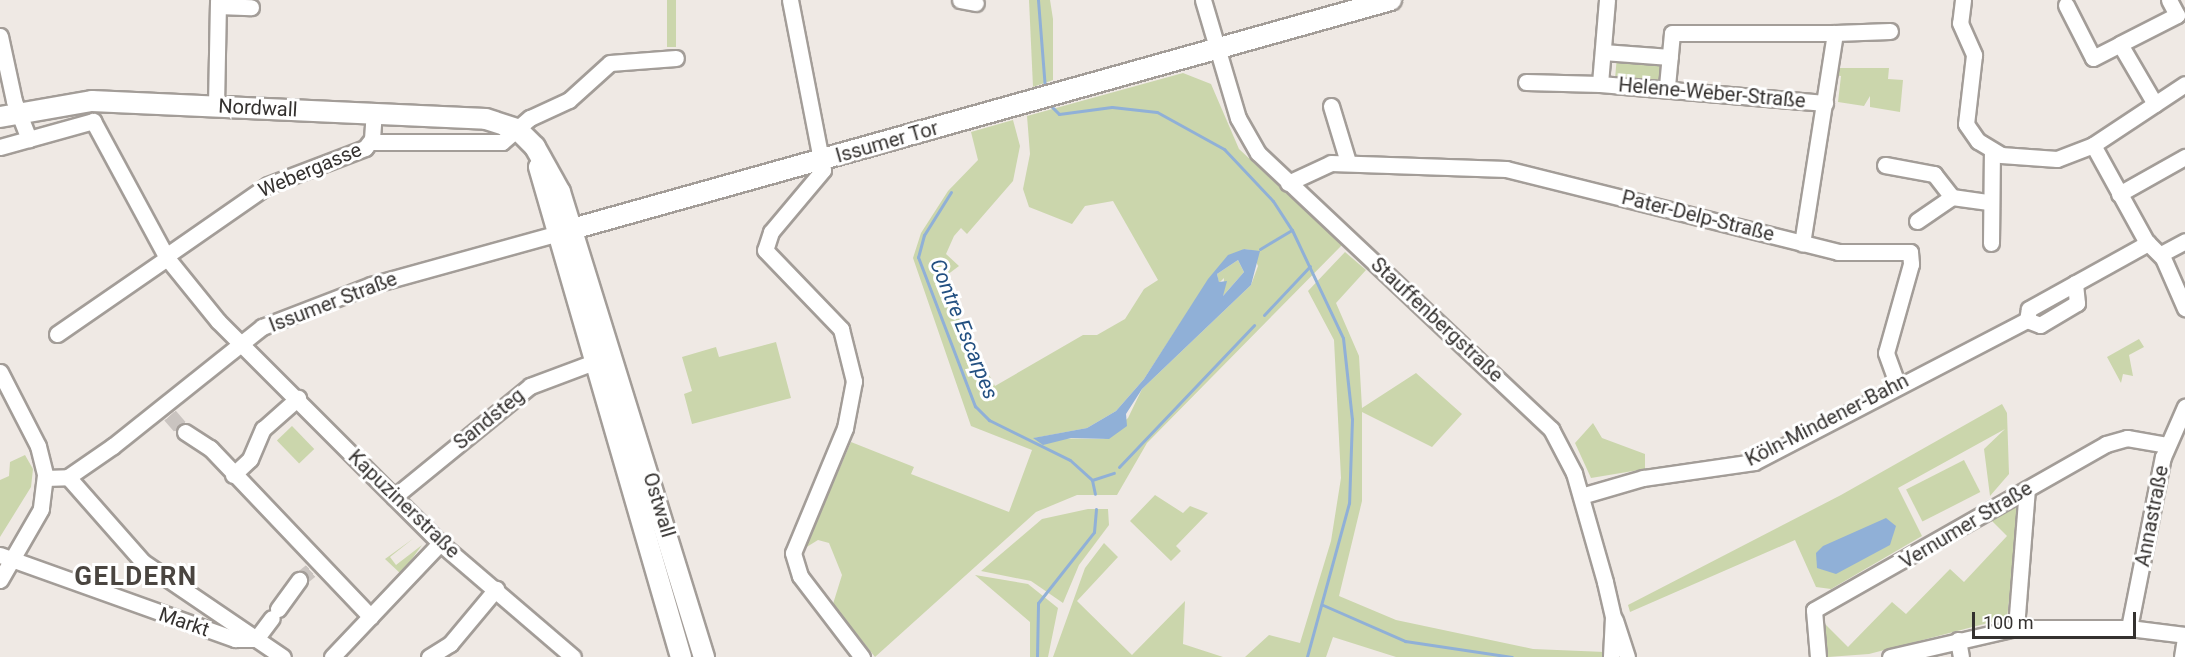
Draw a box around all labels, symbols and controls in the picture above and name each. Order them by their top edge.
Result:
street label: Helene-Weber-Straße [1617,73,1807,113]
street label: Nordwall [218,94,298,122]
street label: Issumer Tor [833,116,941,168]
street label: Webergasse [255,137,365,203]
street label: Pater-Delp-Straße [1619,185,1777,247]
street label: Stauffenbergstraße [1366,253,1508,387]
water label: Contre Escarpes [924,255,1004,403]
street label: Issumer Straße [266,267,400,337]
street label: Köln-Mindener-Bahn [1741,369,1913,471]
street label: Sandsteg [449,383,529,455]
street label: Kapuzinerstraße [343,445,465,563]
street label: Annastraße [2130,463,2174,569]
street label: Ostwall [638,470,680,540]
street label: Vernumer Straße [1896,476,2036,574]
district label: GELDERN [74,561,198,593]
scale bar [1975,600,2138,638]
street label: Markt [156,602,212,642]
text: 100 m [1983,612,2034,633]

